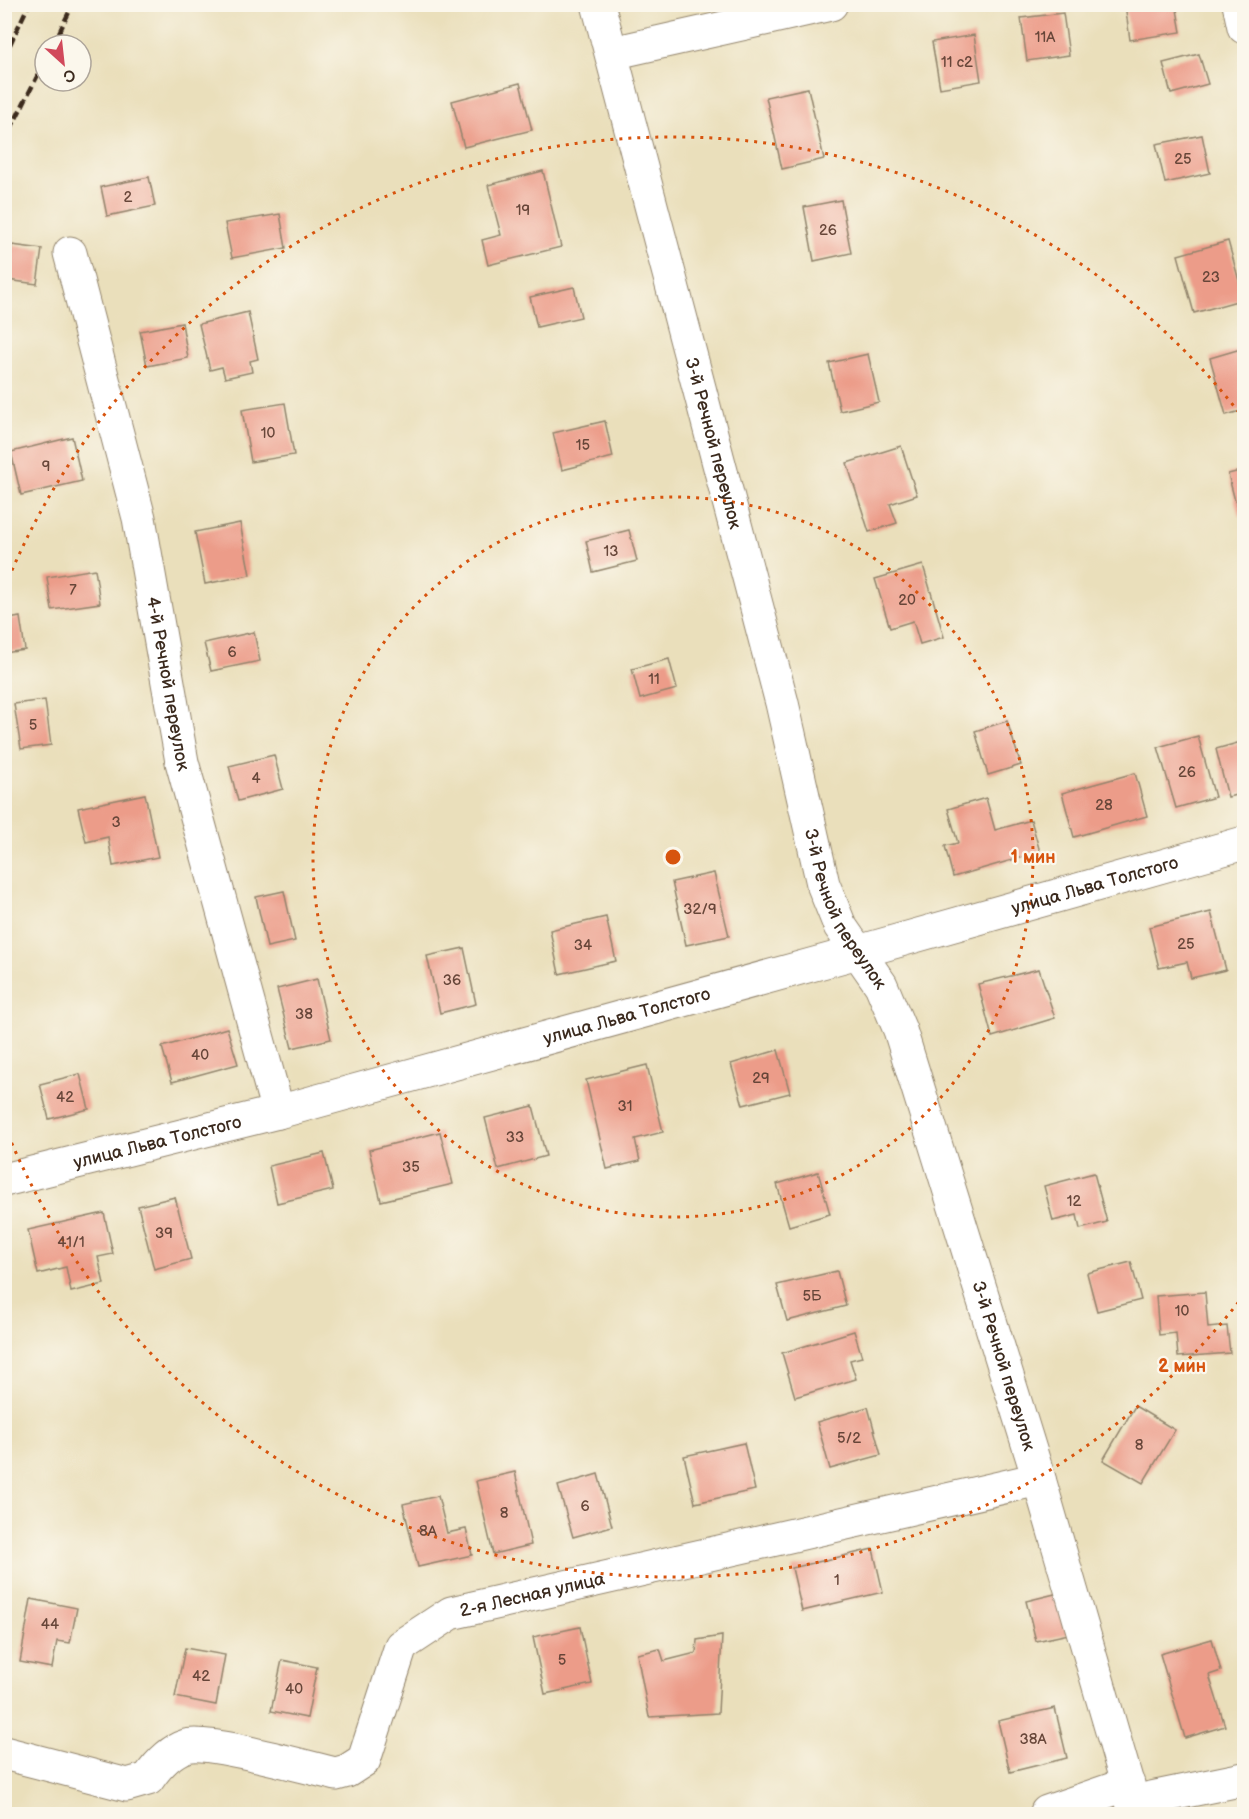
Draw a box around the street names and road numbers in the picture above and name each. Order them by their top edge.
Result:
street label: 3-й Речной переулок [680,355,746,532]
street label: 4-й Речной переулок [142,595,194,774]
street label: 3-й Речной переулок [800,827,891,994]
street label: улица Льва Толстого [1009,852,1181,919]
street label: улица Льва Толстого [541,983,713,1049]
street label: улица Льва Толстого [71,1111,244,1173]
street label: 3-й Речной переулок [967,1279,1040,1454]
street label: 2-я Лесная улица [458,1568,607,1622]

